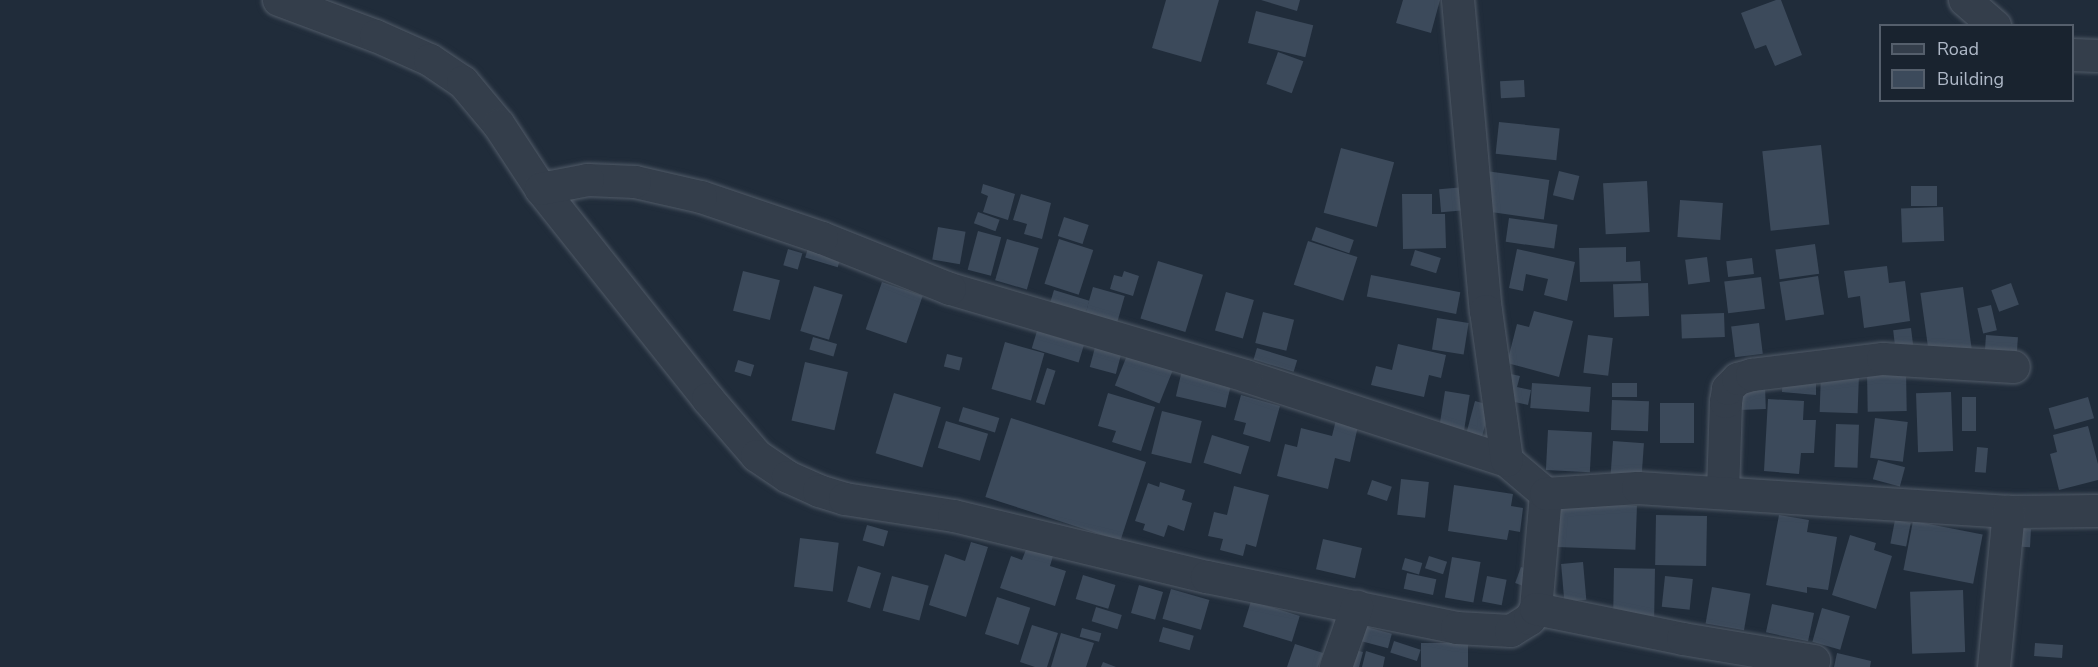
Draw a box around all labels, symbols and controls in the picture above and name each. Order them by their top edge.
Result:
legend [1879,24,2074,102]
text: Road [1937,37,1979,61]
text: Building [1937,67,2004,91]

